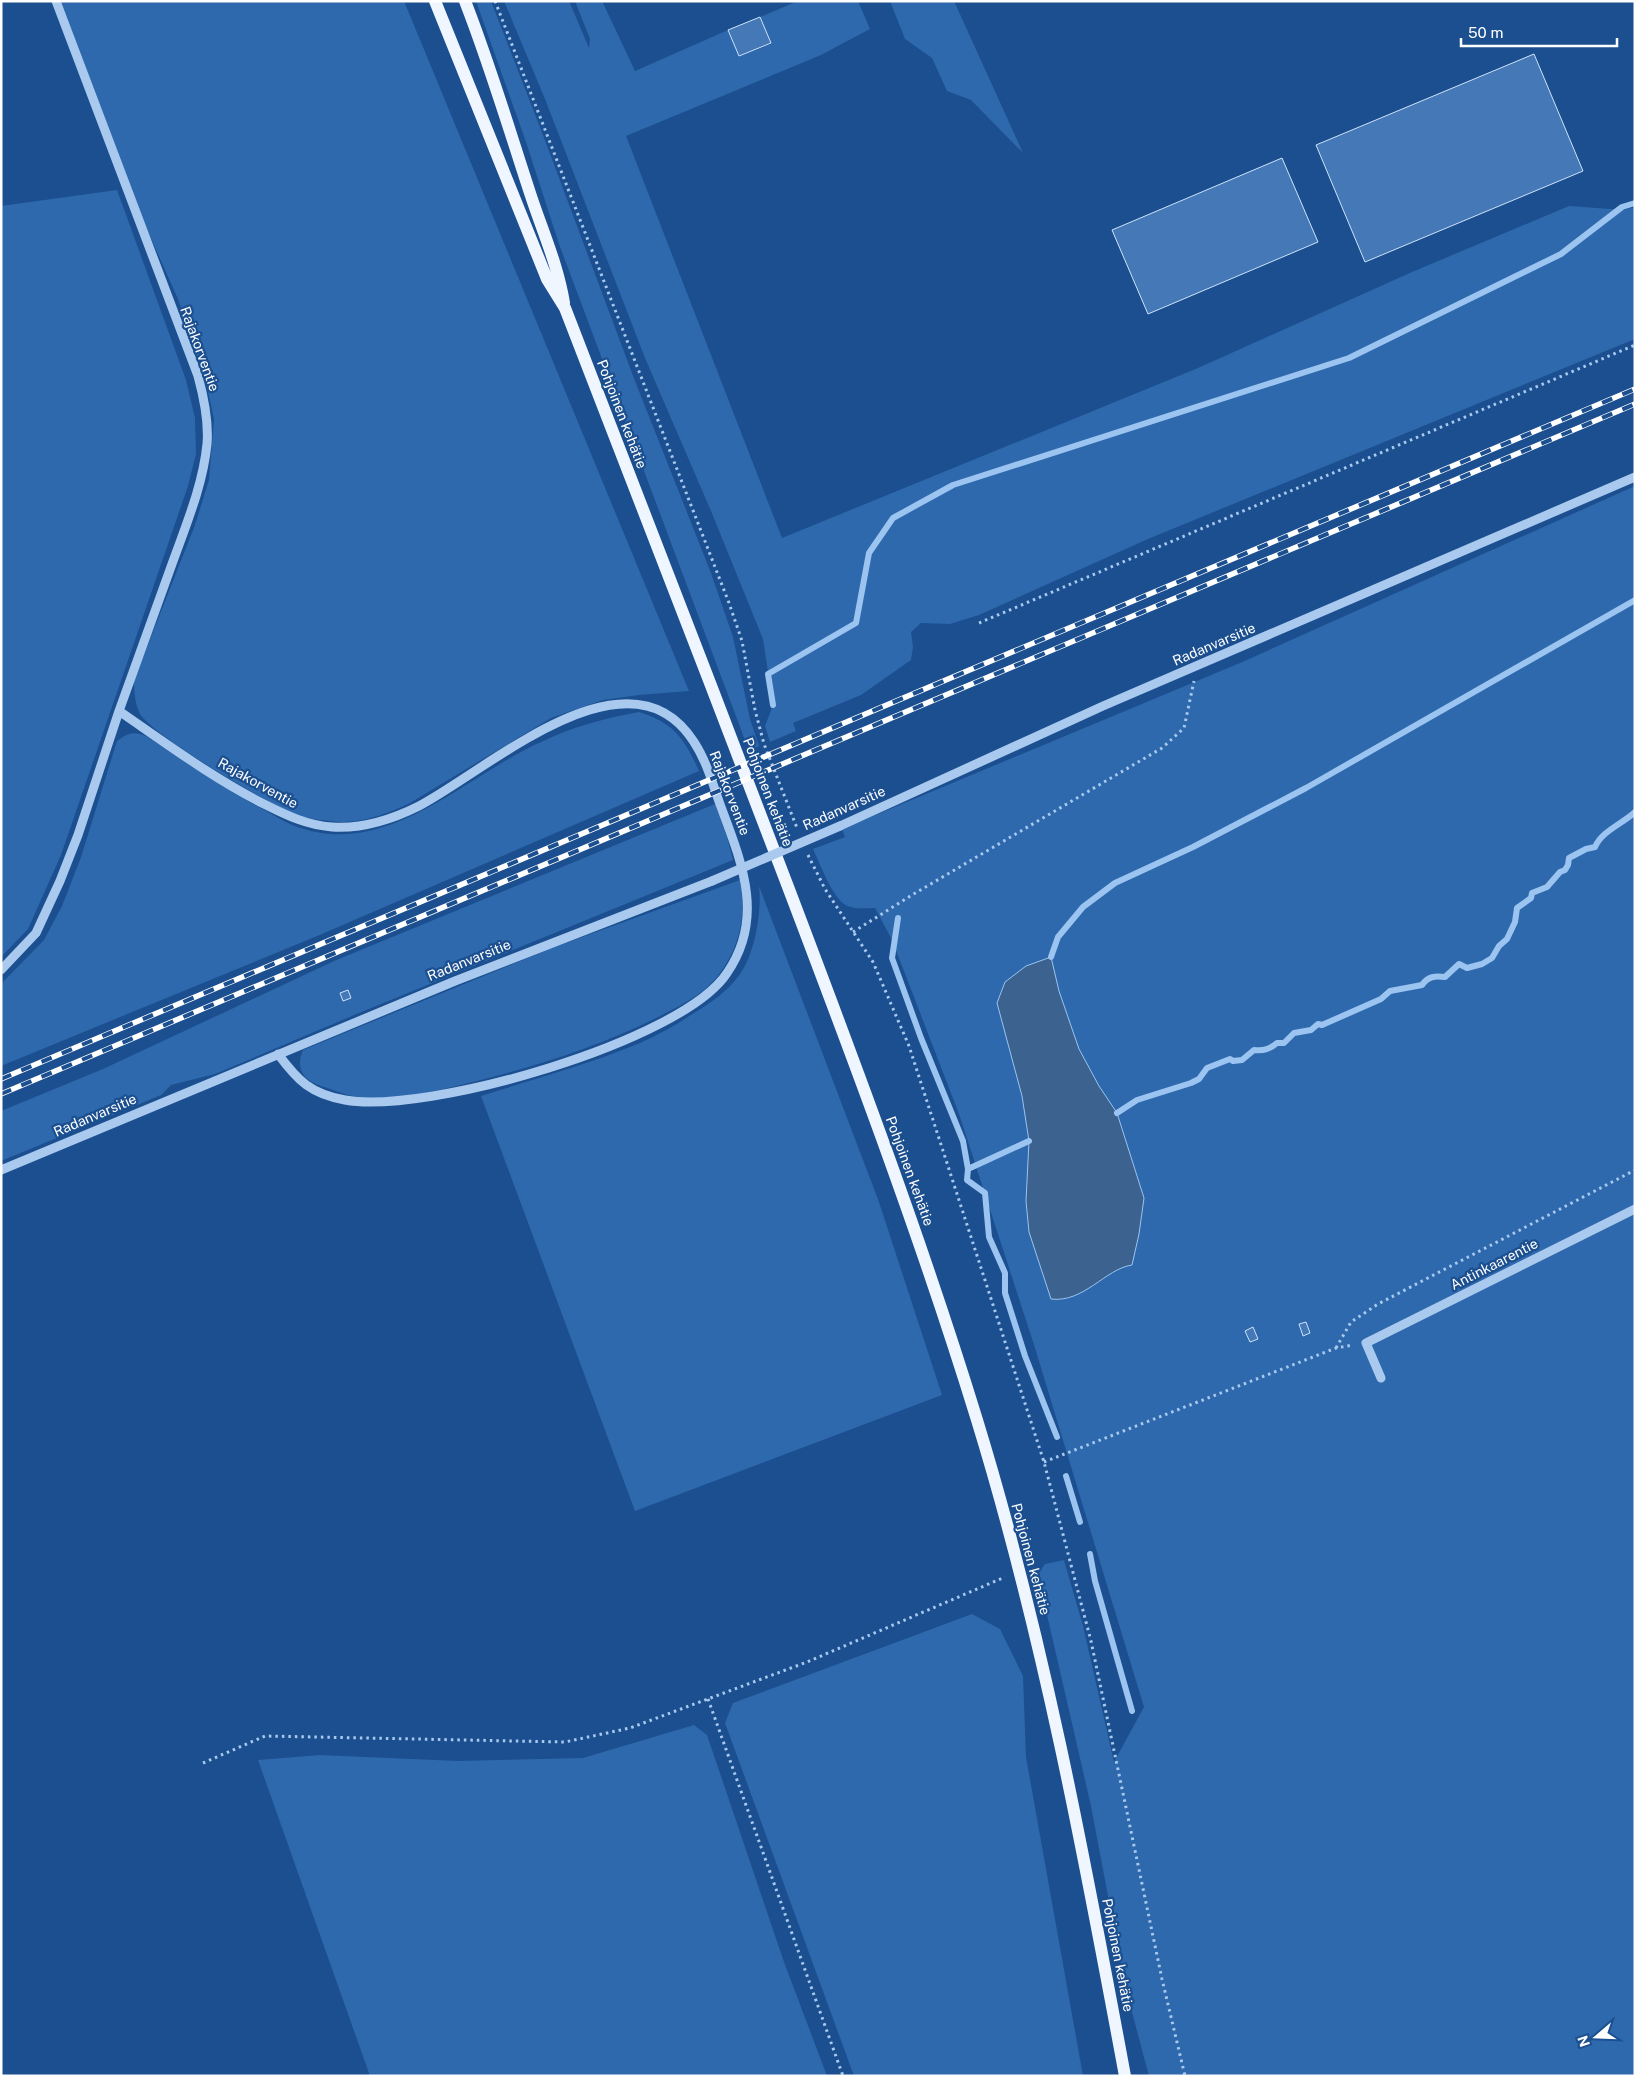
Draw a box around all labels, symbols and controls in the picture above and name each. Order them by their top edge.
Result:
scale bar [1461,15,1617,47]
text: 50 m [1468,24,1503,41]
street label: Rajakorventie [177,304,223,394]
street label: Pohjoinen kehätie [594,357,650,471]
street label: Radanvarsitie [1170,619,1258,669]
street label: Pohjoinen kehätie [740,735,796,849]
street label: Rajakorventie [707,749,753,838]
street label: Rajakorventie [215,754,301,812]
street label: Radanvarsitie [800,783,888,833]
street label: Radanvarsitie [425,936,513,984]
street label: Radanvarsitie [51,1090,139,1140]
street label: Pohjoinen kehätie [883,1114,937,1228]
street label: Antinkaarentie [1448,1235,1540,1293]
street label: Pohjoinen kehätie [1008,1501,1054,1617]
street label: Pohjoinen kehätie [1099,1897,1137,2013]
north arrow [1571,2012,1621,2062]
text: N [1574,2033,1593,2049]

